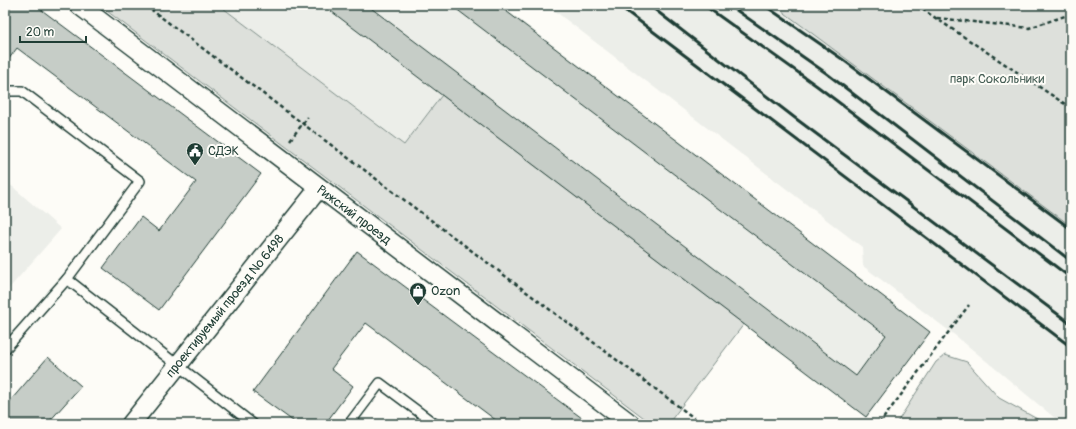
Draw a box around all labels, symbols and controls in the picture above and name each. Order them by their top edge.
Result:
scale bar [20,18,86,44]
text: 20 m [26,25,55,40]
park label: парк Сокольники [950,71,1045,87]
public building icon: СДЭК [185,141,205,166]
place label: СДЭК [208,143,239,159]
street label: Рижский проезд [314,182,394,248]
street label: проектируемый проезд № 6498 [162,231,288,381]
shop icon: Ozon [408,281,428,306]
place label: Ozon [431,283,460,299]

